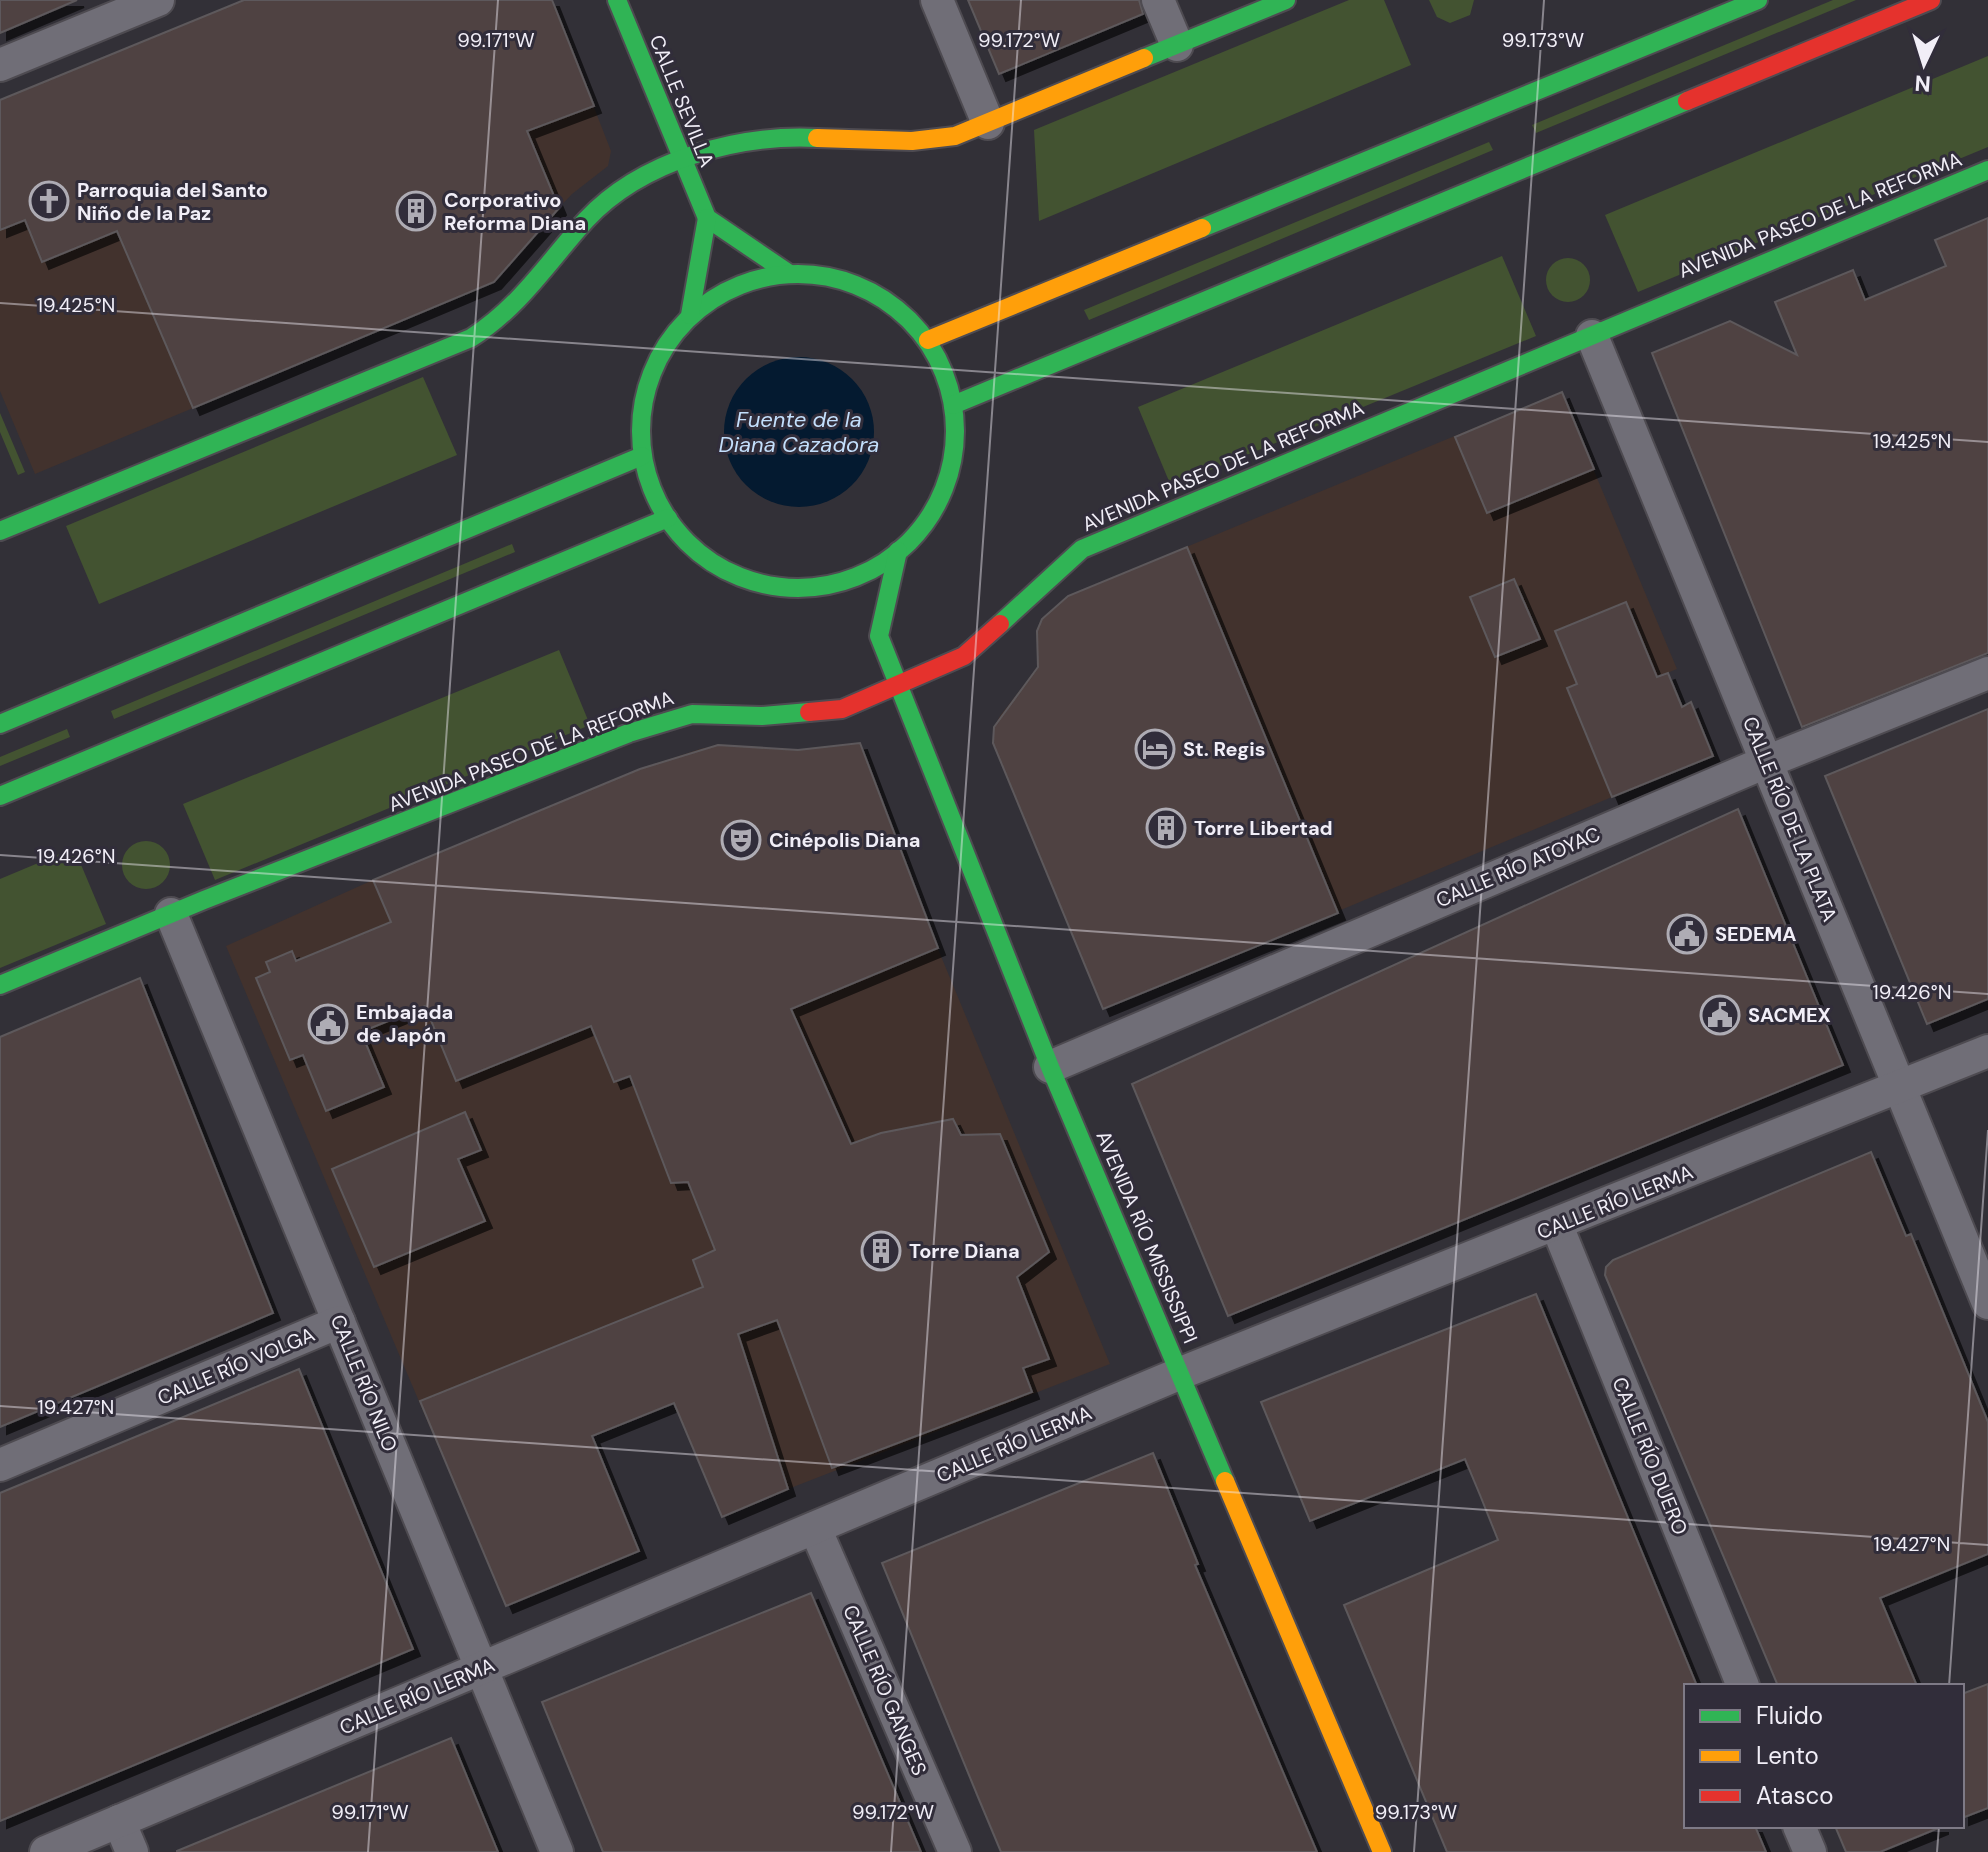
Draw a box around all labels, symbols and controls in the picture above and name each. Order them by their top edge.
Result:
north arrow [1884,24,1964,104]
text: 99.171°W [457,27,535,53]
text: 99.172°W [978,27,1060,53]
text: 99.173°W [1502,27,1584,53]
street label: CALLE SEVILLA [644,31,720,171]
text: N [1914,68,1932,98]
street label: AVENIDA PASEO DE LA REFORMA [1674,146,1966,284]
place label: Parroquia del Santo Niño de la Paz [77,177,268,226]
church icon: Parroquia del Santo Niño de la Paz [28,180,70,222]
place label: Corporativo Reforma Diana [444,187,586,236]
building icon: Corporativo Reforma Diana [395,190,437,232]
text: 19.425°N [37,292,115,318]
street label: AVENIDA PASEO DE LA REFORMA [1078,395,1368,537]
water label: Fuente de la Diana Cazadora [718,405,880,459]
text: 19.425°N [1873,428,1951,454]
street label: AVENIDA PASEO DE LA REFORMA [385,684,677,818]
street label: CALLE RÍO DE LA PLATA [1737,713,1843,925]
hotel icon: St. Regis [1134,728,1176,770]
place label: St. Regis [1183,736,1265,762]
building icon: Torre Libertad [1145,807,1187,849]
place label: Torre Libertad [1194,815,1333,841]
theatre icon: Cinépolis Diana [720,819,762,861]
street label: CALLE RÍO ATOYAC [1432,821,1604,913]
place label: Cinépolis Diana [769,827,920,853]
text: 19.426°N [36,843,116,869]
public building icon: SEDEMA [1666,913,1708,955]
place label: SEDEMA [1715,921,1796,947]
text: 19.426°N [1872,979,1952,1005]
public building icon: SACMEX [1699,994,1741,1036]
place label: Embajada de Japón [356,999,453,1048]
place label: SACMEX [1748,1002,1831,1028]
public building icon: Embajada de Japón [307,1003,349,1045]
street label: AVENIDA RÍO MISSISSIPPI [1090,1127,1204,1347]
street label: CALLE RÍO LERMA [1533,1159,1697,1245]
building icon: Torre Diana [860,1230,902,1272]
place label: Torre Diana [909,1238,1020,1264]
street label: CALLE RÍO NILO [325,1311,403,1455]
street label: CALLE RÍO VOLGA [153,1321,319,1411]
street label: CALLE RÍO DUERO [1607,1373,1693,1539]
text: 19.427°N [38,1394,114,1420]
street label: CALLE RÍO LERMA [932,1400,1096,1488]
text: 19.427°N [1874,1531,1950,1557]
street label: CALLE RÍO GANGES [837,1601,933,1779]
street label: CALLE RÍO LERMA [335,1652,499,1740]
legend [1684,1684,1964,1828]
text: Fluido [1756,1700,1823,1731]
text: Lento [1756,1740,1819,1771]
text: Atasco [1756,1780,1833,1811]
text: 99.171°W [331,1799,409,1825]
text: 99.172°W [852,1799,934,1825]
text: 99.173°W [1375,1799,1457,1825]

